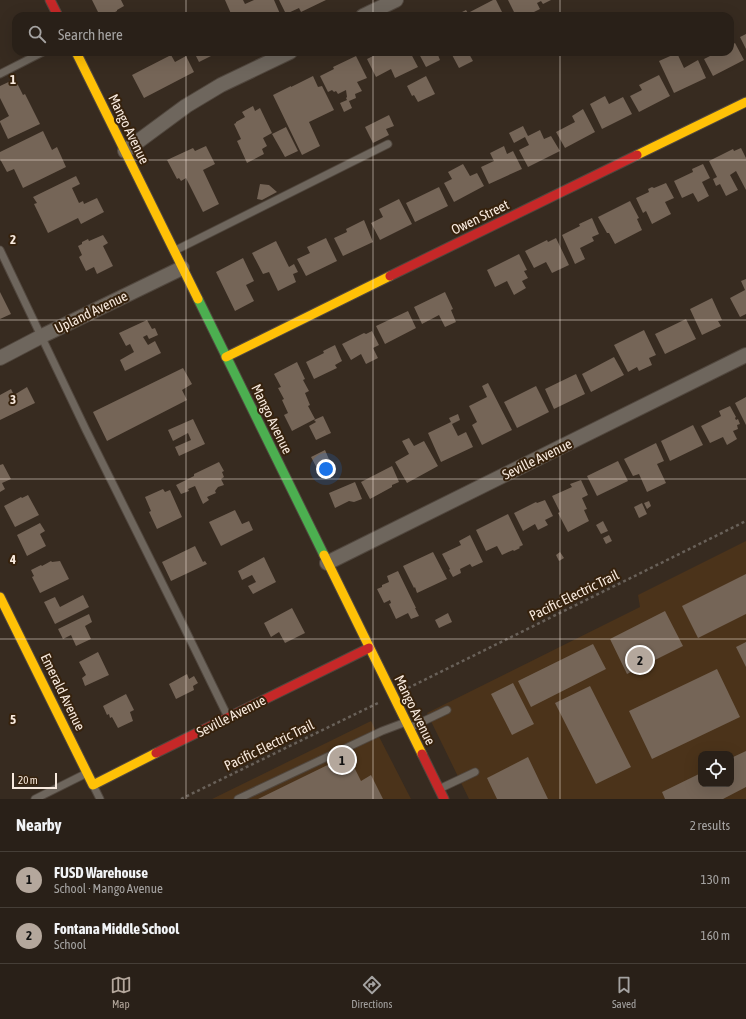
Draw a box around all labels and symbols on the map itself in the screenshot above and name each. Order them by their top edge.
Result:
text: 1 [10,72,16,87]
street label: Mango Avenue [105,91,153,167]
street label: Owen Street [449,196,511,238]
text: 2 [10,232,16,247]
street label: Upland Avenue [52,287,130,337]
street label: Mango Avenue [248,381,296,457]
text: 3 [10,392,16,407]
street label: Seville Avenue [500,435,574,483]
your location [316,459,336,479]
text: 4 [9,552,16,567]
street label: Pacific Electric Trail [527,566,622,624]
pin: 2 [627,645,653,675]
street label: Emerald Avenue [37,651,89,733]
street label: Mango Avenue [391,672,439,748]
street label: Seville Avenue [194,692,268,740]
text: 5 [10,712,16,727]
street label: Pacific Electric Trail [222,716,317,774]
pin: 1 [329,745,355,775]
scale bar [12,771,57,790]

